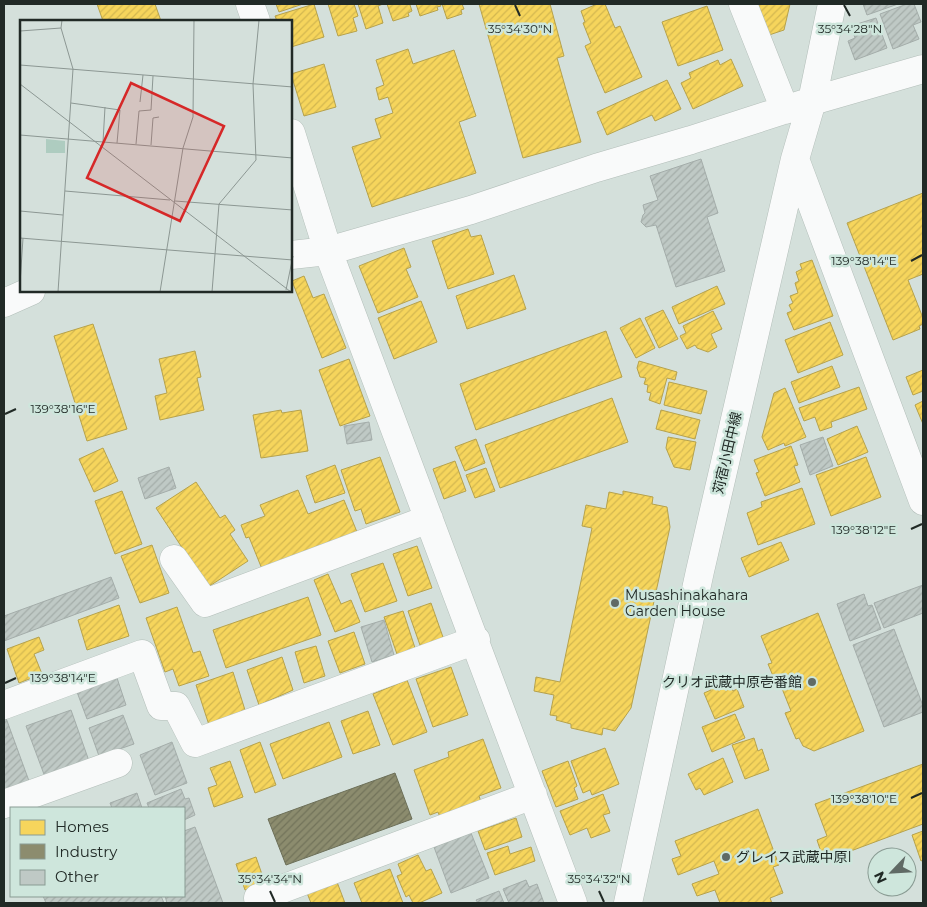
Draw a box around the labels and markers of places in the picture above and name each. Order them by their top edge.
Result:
place label: Musashinakahara Garden House [625,586,748,620]
marker: Musashinakahara Garden House [609,597,621,609]
place label: クリオ武蔵中原壱番館 [662,673,802,691]
marker: クリオ武蔵中原壱番館 [806,676,818,688]
place label: グレイス武蔵中原I [736,848,852,866]
marker: グレイス武蔵中原I [720,851,732,863]

